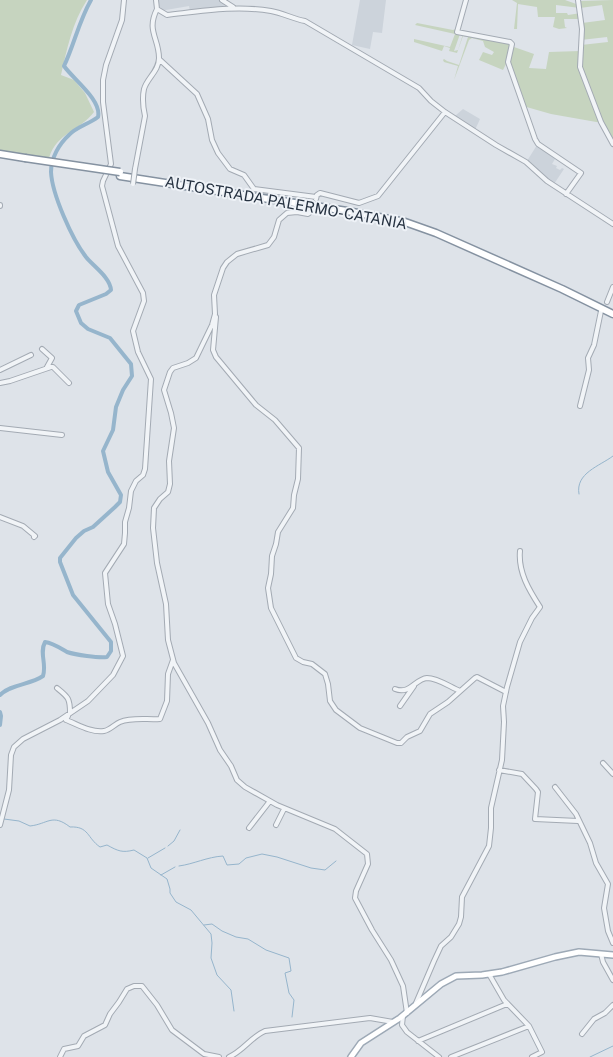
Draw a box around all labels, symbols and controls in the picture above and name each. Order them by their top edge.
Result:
street label: AUTOSTRADA PALERMO-CATANIA [164,173,409,232]

